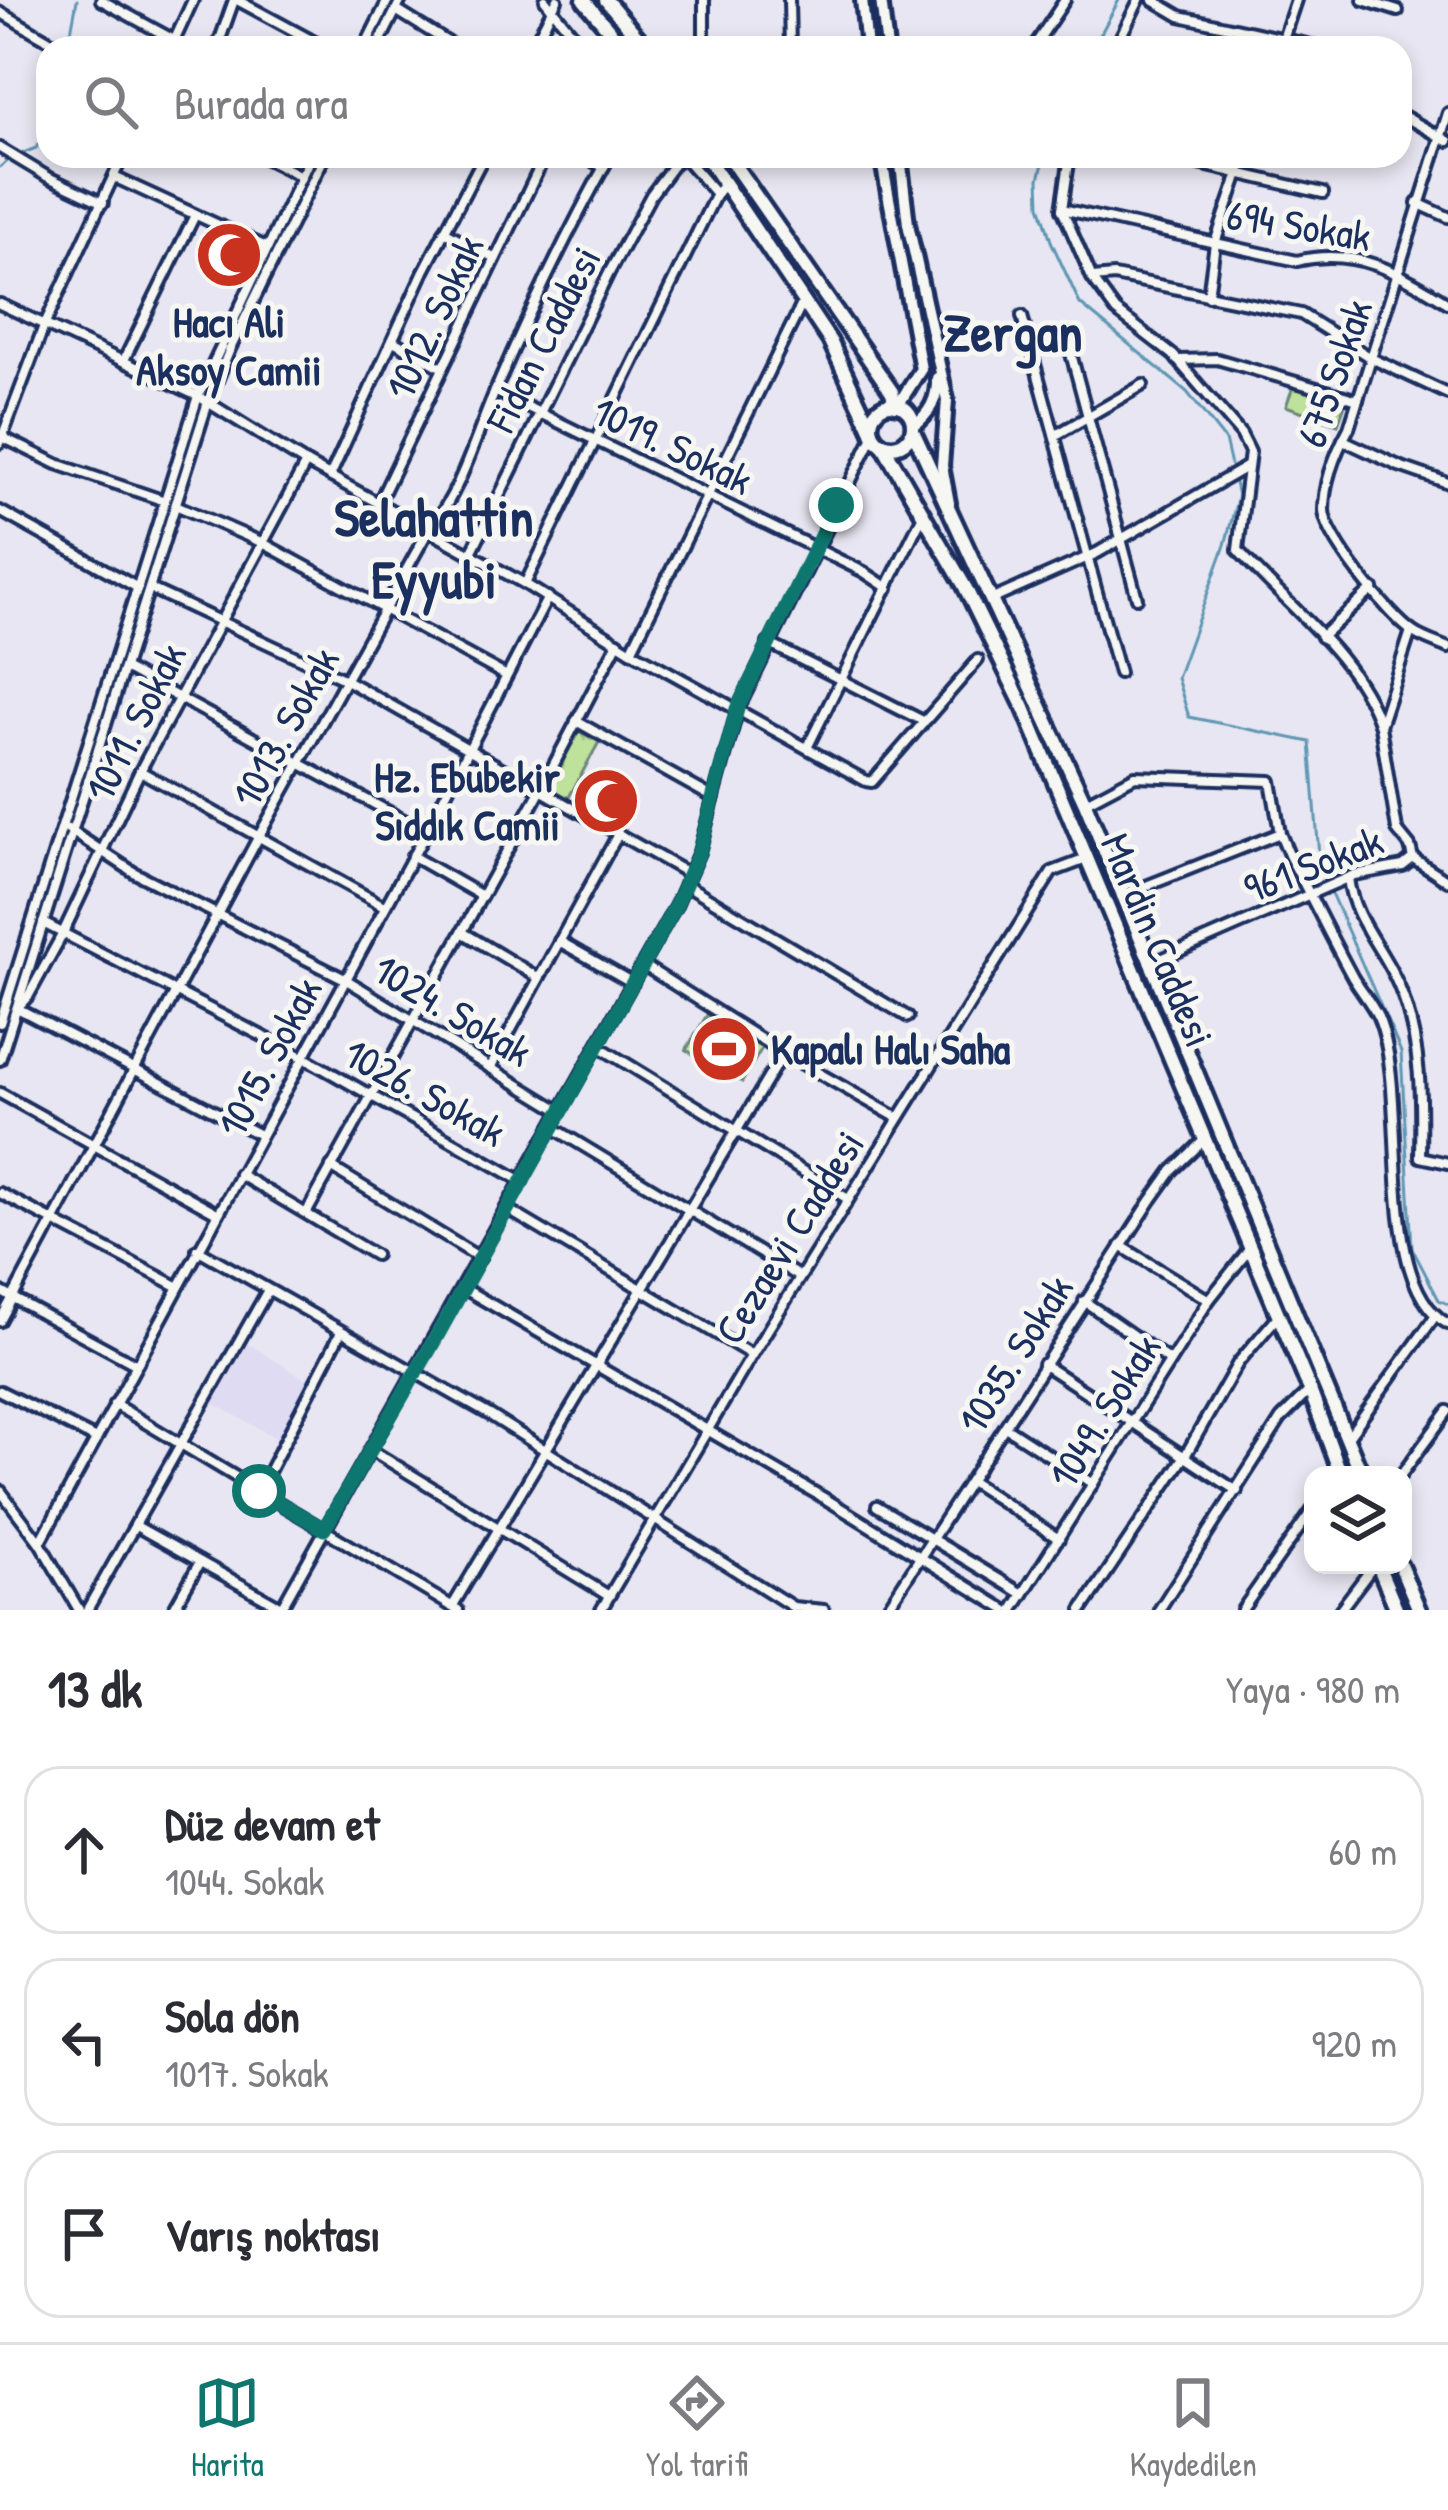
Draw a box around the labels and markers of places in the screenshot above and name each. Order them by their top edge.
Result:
mosque icon: Hacı Ali Aksoy Camii [194,220,264,290]
place label: Hacı Ali Aksoy Camii [136,293,322,399]
place label: Hz. Ebubekir Sıddık Camii [374,748,561,853]
mosque icon: Hz. Ebubekir Sıddık Camii [571,766,641,836]
sports icon: Kapalı Halı Saha [689,1014,759,1084]
place label: Kapalı Halı Saha [771,1020,1011,1078]

